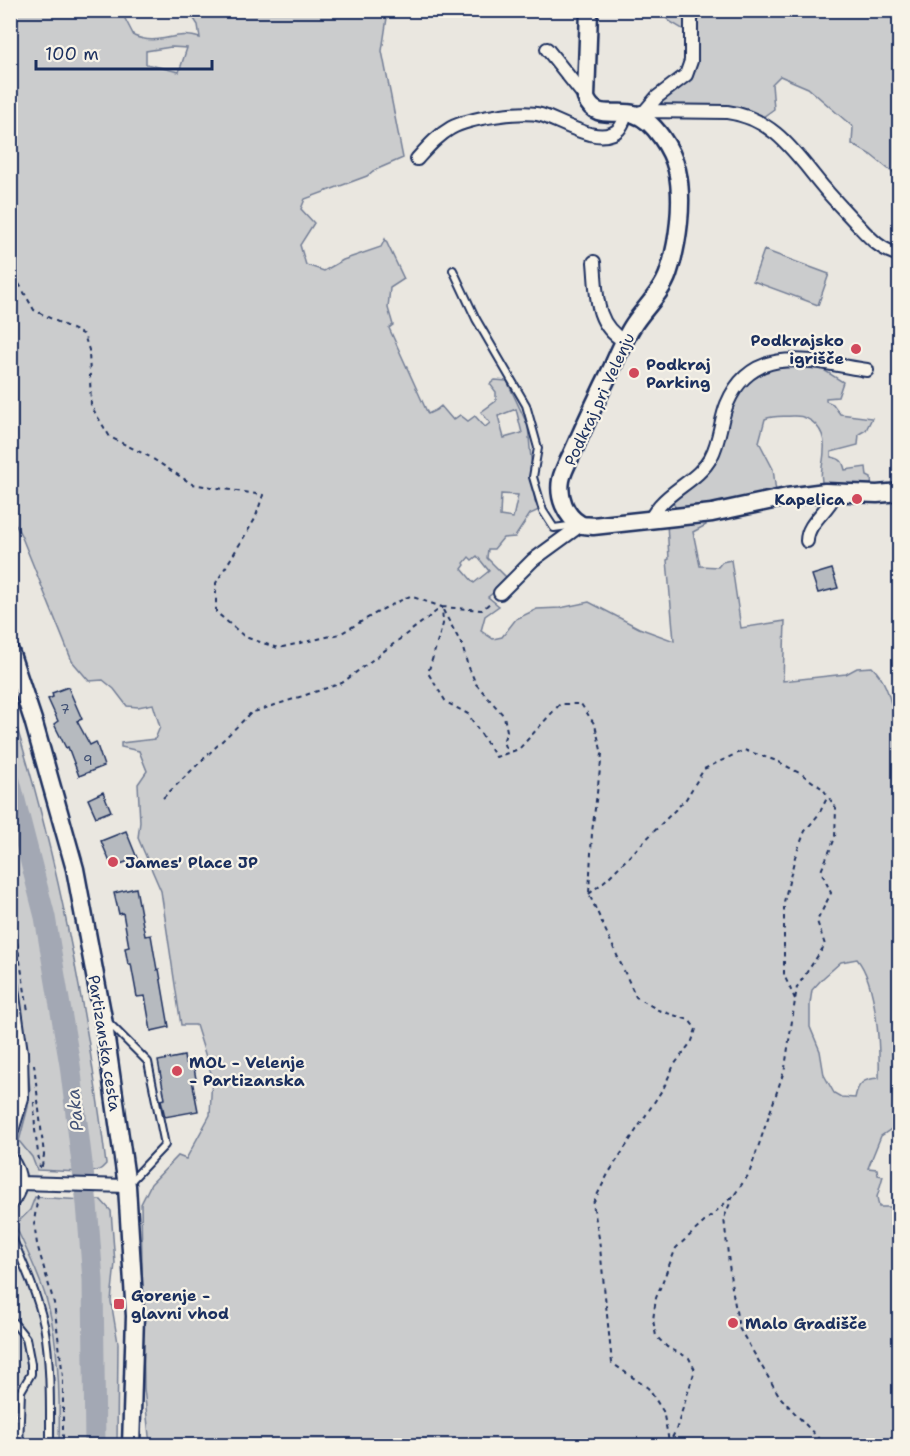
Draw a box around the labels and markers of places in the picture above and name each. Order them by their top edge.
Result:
place label: Podkrajsko igrišče [751,330,844,369]
marker: Podkrajsko igrišče [849,342,863,356]
place label: Podkraj Parking [646,354,711,393]
marker: Podkraj Parking [627,366,641,380]
place label: Kapelica [774,489,845,510]
marker: Kapelica [850,492,864,506]
place label: James' Place JP [125,852,258,873]
marker: James' Place JP [106,855,120,869]
place label: MOL - Velenje - Partizanska [189,1052,305,1091]
marker: MOL - Velenje - Partizanska [170,1064,184,1078]
place label: Gorenje - glavni vhod [131,1285,229,1324]
marker: Gorenje - glavni vhod [112,1297,126,1311]
place label: Malo Gradišče [745,1313,868,1334]
marker: Malo Gradišče [726,1316,740,1330]

